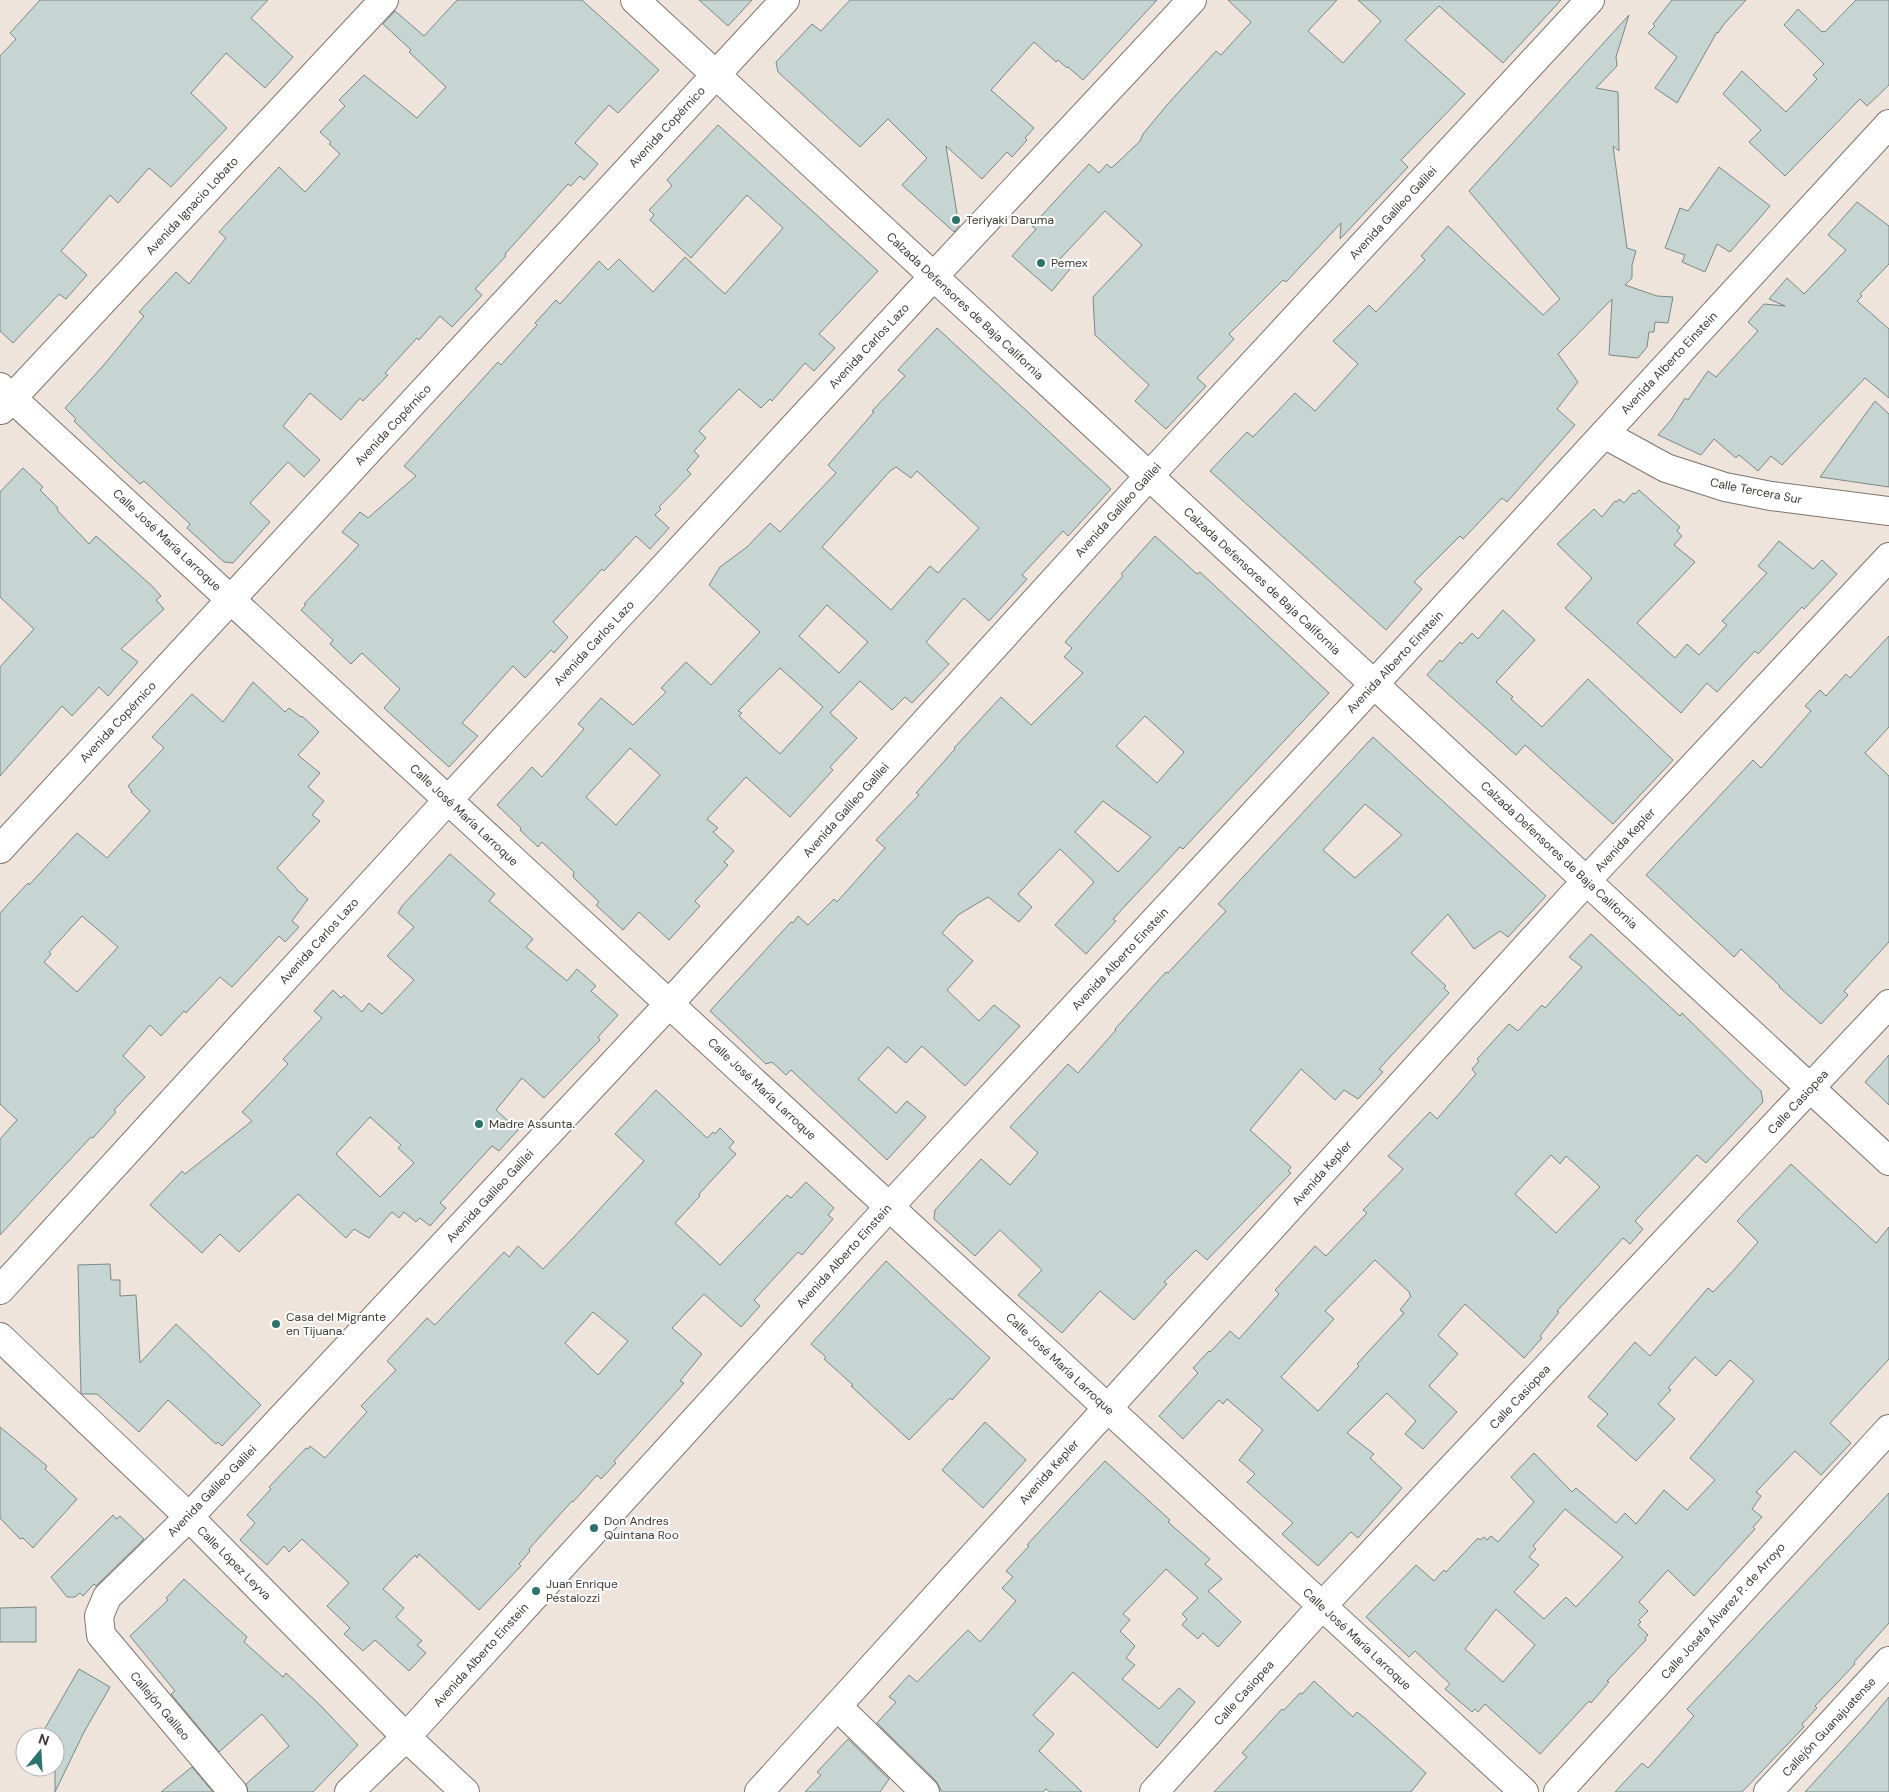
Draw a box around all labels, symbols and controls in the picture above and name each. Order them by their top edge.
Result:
street label: Avenida Copérnico [625,83,709,171]
street label: Avenida Ignacio Lobato [142,153,242,259]
street label: Avenida Galileo Galilei [1346,163,1440,263]
place label: Teriyaki Daruma [966,212,1054,228]
marker: Teriyaki Daruma [950,214,962,226]
street label: Calzada Defensores de Baja California [883,229,1047,383]
place label: Pemex [1051,255,1088,271]
marker: Pemex [1035,257,1047,269]
street label: Avenida Carlos Lazo [825,300,913,392]
street label: Avenida Alberto Einstein [1617,308,1721,418]
street label: Avenida Copérnico [351,381,435,469]
street label: Avenida Galileo Galilei [1071,459,1165,561]
street label: Calle Tercera Sur [1709,474,1804,508]
street label: Calle José María Larroque [109,485,225,595]
street label: Calzada Defensores de Baja California [1180,504,1344,658]
street label: Avenida Carlos Lazo [550,597,638,689]
street label: Avenida Alberto Einstein [1343,607,1447,717]
street label: Avenida Copérnico [76,678,160,766]
street label: Avenida Galileo Galilei [799,759,893,861]
street label: Calle José María Larroque [406,760,522,870]
street label: Calzada Defensores de Baja California [1477,778,1641,932]
street label: Avenida Kepler [1591,804,1659,875]
street label: Avenida Carlos Lazo [276,894,362,988]
street label: Avenida Alberto Einstein [1068,904,1172,1014]
street label: Calle José María Larroque [704,1034,820,1144]
street label: Calle Casiopea [1764,1066,1832,1138]
place label: Madre Assunta. [489,1116,575,1132]
marker: Madre Assunta. [473,1118,485,1130]
street label: Avenida Kepler [1289,1137,1356,1209]
street label: Avenida Galileo Galilei [443,1146,537,1246]
street label: Avenida Alberto Einstein [793,1200,895,1311]
place label: Casa del Migrante en Tijuana. [286,1309,386,1339]
street label: Calle José María Larroque [1002,1309,1118,1419]
marker: Casa del Migrante en Tijuana. [270,1318,282,1330]
street label: Calle Casiopea [1486,1361,1554,1433]
street label: Avenida Kepler [1016,1436,1083,1508]
street label: Avenida Galileo Galilei [164,1442,260,1540]
place label: Don Andres Quintana Roo [604,1513,679,1543]
street label: Calle López Leyva [193,1522,275,1604]
marker: Don Andres Quintana Roo [588,1522,600,1534]
street label: Calle Josefa Álvarez P. de Arroyo [1657,1539,1789,1683]
place label: Juan Enrique Pestalozzi [546,1576,618,1606]
street label: Calle José María Larroque [1299,1584,1415,1694]
marker: Juan Enrique Pestalozzi [530,1585,542,1597]
street label: Avenida Alberto Einstein [430,1599,532,1710]
street label: Calle Casiopea [1210,1657,1278,1729]
street label: Callejón Galileo [126,1668,194,1744]
street label: Callejón Guanajuatense [1779,1674,1879,1780]
north arrow [15,1727,65,1777]
text: N [36,1729,52,1750]

